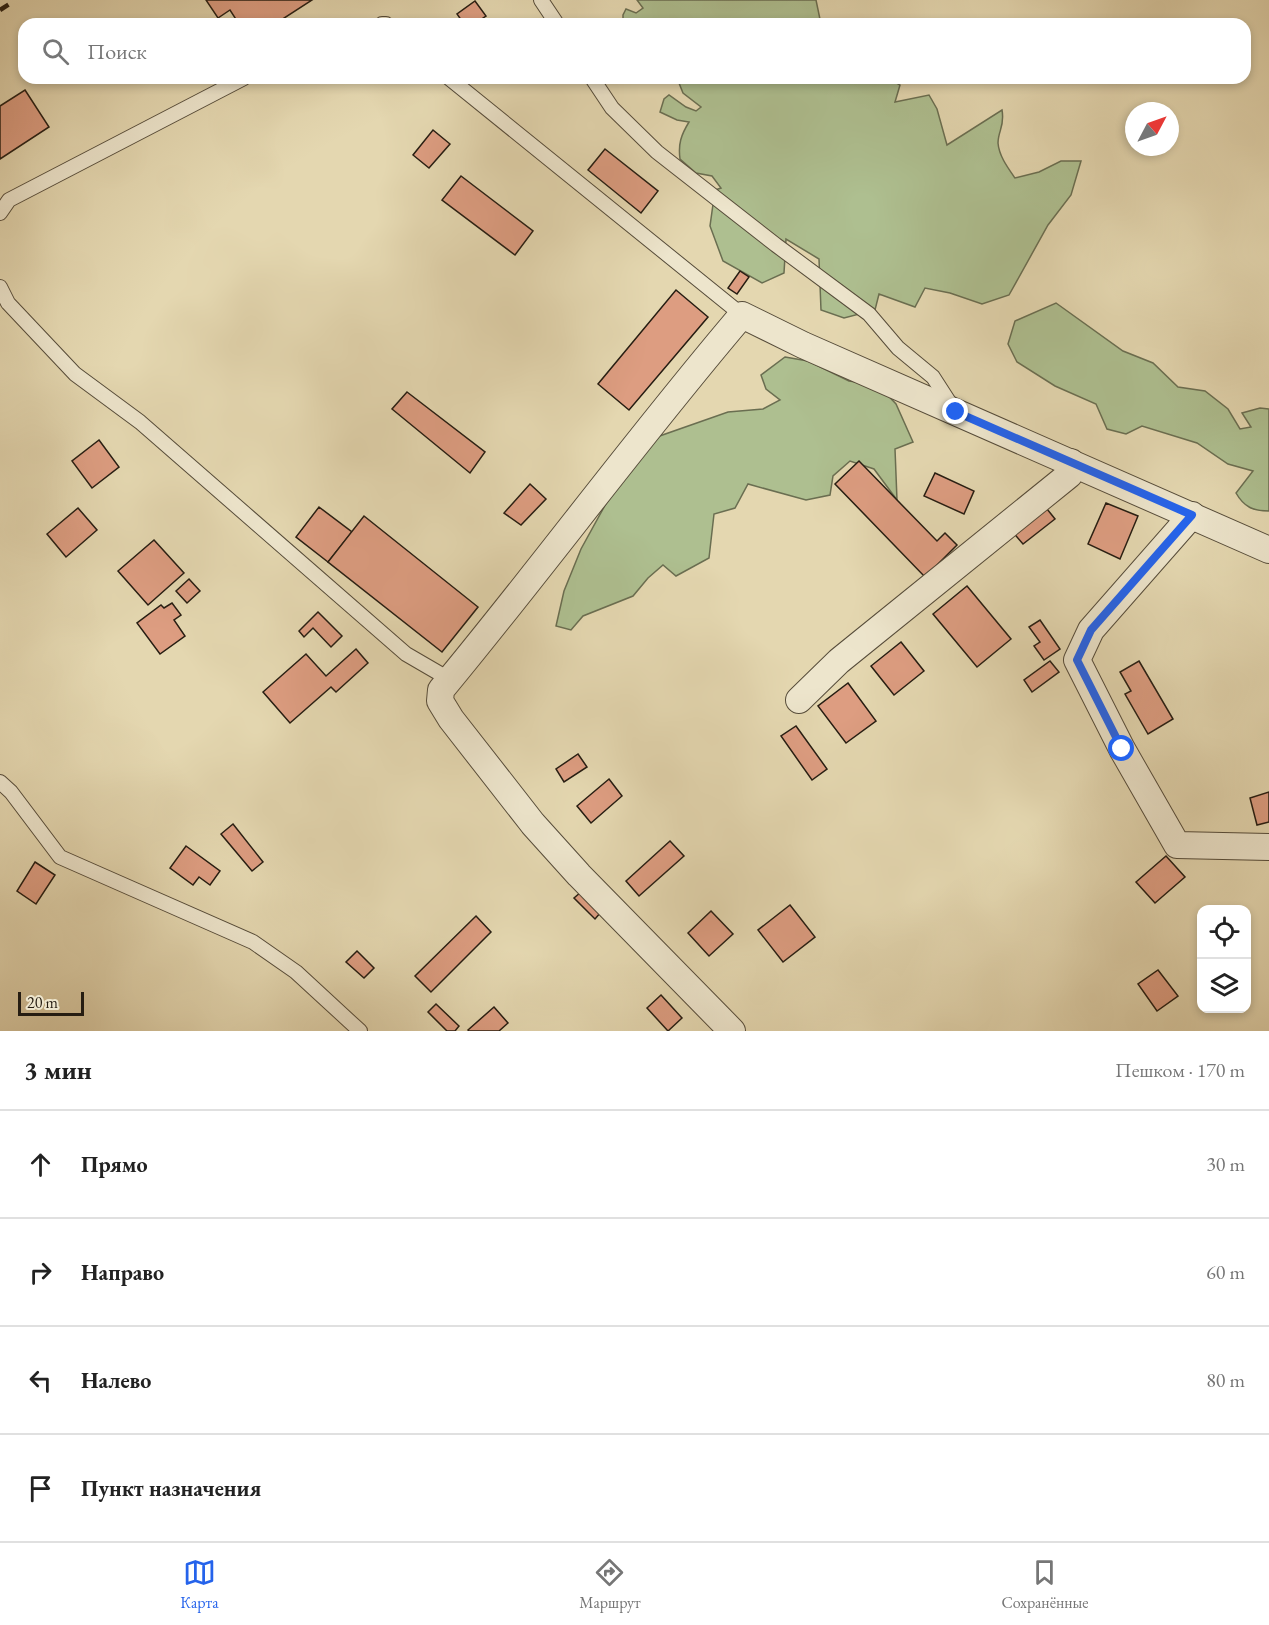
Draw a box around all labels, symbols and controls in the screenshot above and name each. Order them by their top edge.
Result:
search box [18,18,1251,84]
icon: search [39,35,72,68]
text: Поиск [87,37,147,66]
north arrow [1125,102,1179,156]
route end [942,398,968,424]
route start [1108,735,1134,761]
map controls [1197,905,1251,1013]
button: locate [1197,905,1251,959]
button: layers [1197,959,1251,1013]
scale bar [18,989,84,1016]
text: 20 m [27,992,58,1013]
text: 3 мин [24,1053,92,1087]
text: Пешком · 170 m [1115,1057,1245,1083]
icon: ahead [24,1148,57,1181]
text: Прямо [81,1150,148,1179]
text: 30 m [1206,1151,1245,1177]
icon: right [24,1256,57,1289]
text: Направо [81,1258,164,1287]
text: 60 m [1206,1259,1245,1285]
icon: left [24,1364,57,1397]
text: Налево [81,1366,151,1395]
text: 80 m [1206,1367,1245,1393]
icon: arrive [24,1472,57,1505]
text: Пункт назначения [81,1474,261,1503]
tab: Карта [180,1556,219,1613]
tab: Маршрут [579,1556,641,1613]
tab: Сохранённые [1001,1556,1089,1613]

